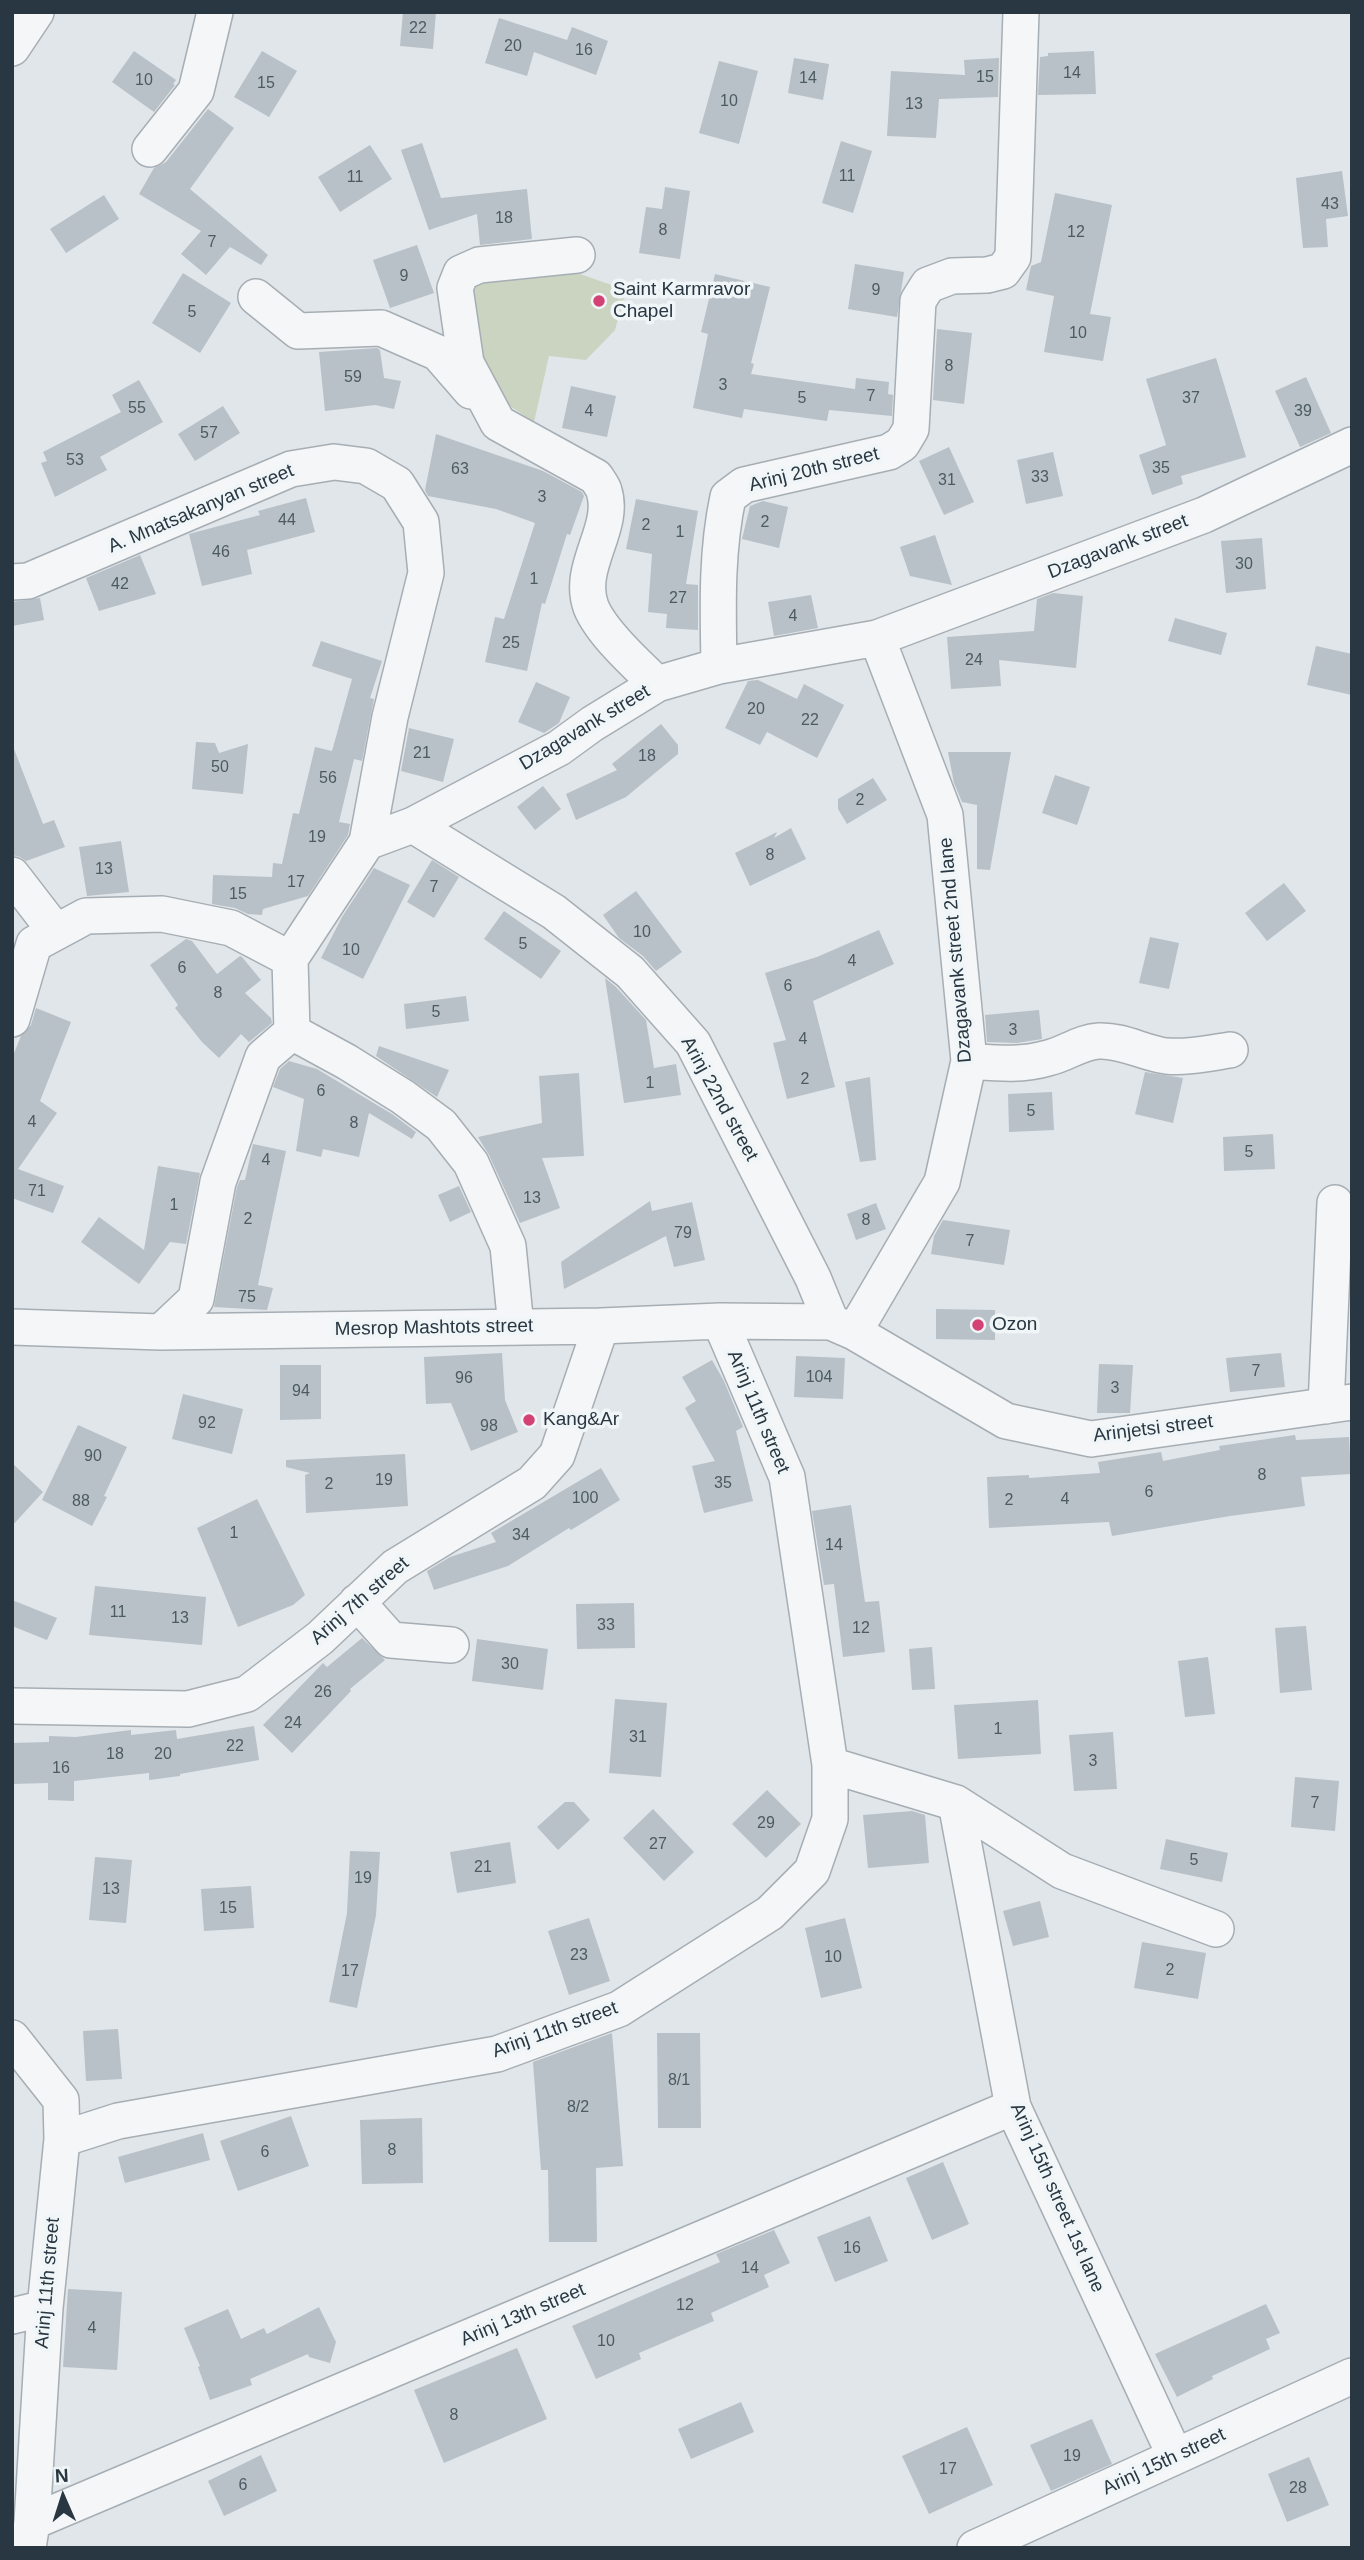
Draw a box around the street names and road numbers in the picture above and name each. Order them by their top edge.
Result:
street label: Arinj 20th street [747,443,881,497]
street label: A. Mnatsakanyan street [105,460,297,558]
street label: Dzagavank street [1045,510,1191,584]
street label: Dzagavank street [516,680,654,776]
street label: Dzagavank street 2nd lane [935,836,977,1064]
street label: Arinj 22nd street [675,1033,763,1165]
street label: Mesrop Mashtots street [335,1315,533,1341]
street label: Arinj 11th street [722,1347,794,1477]
street label: Arinjetsi street [1092,1410,1214,1448]
street label: Arinj 7th street [306,1552,414,1650]
street label: Arinj 11th street [489,1997,621,2063]
street label: Arinj 15th street 1st lane [1005,2100,1109,2296]
street label: Arinj 11th street [31,2216,65,2350]
street label: Arinj 13th street [457,2279,589,2351]
street label: Arinj 15th street [1099,2424,1229,2500]

